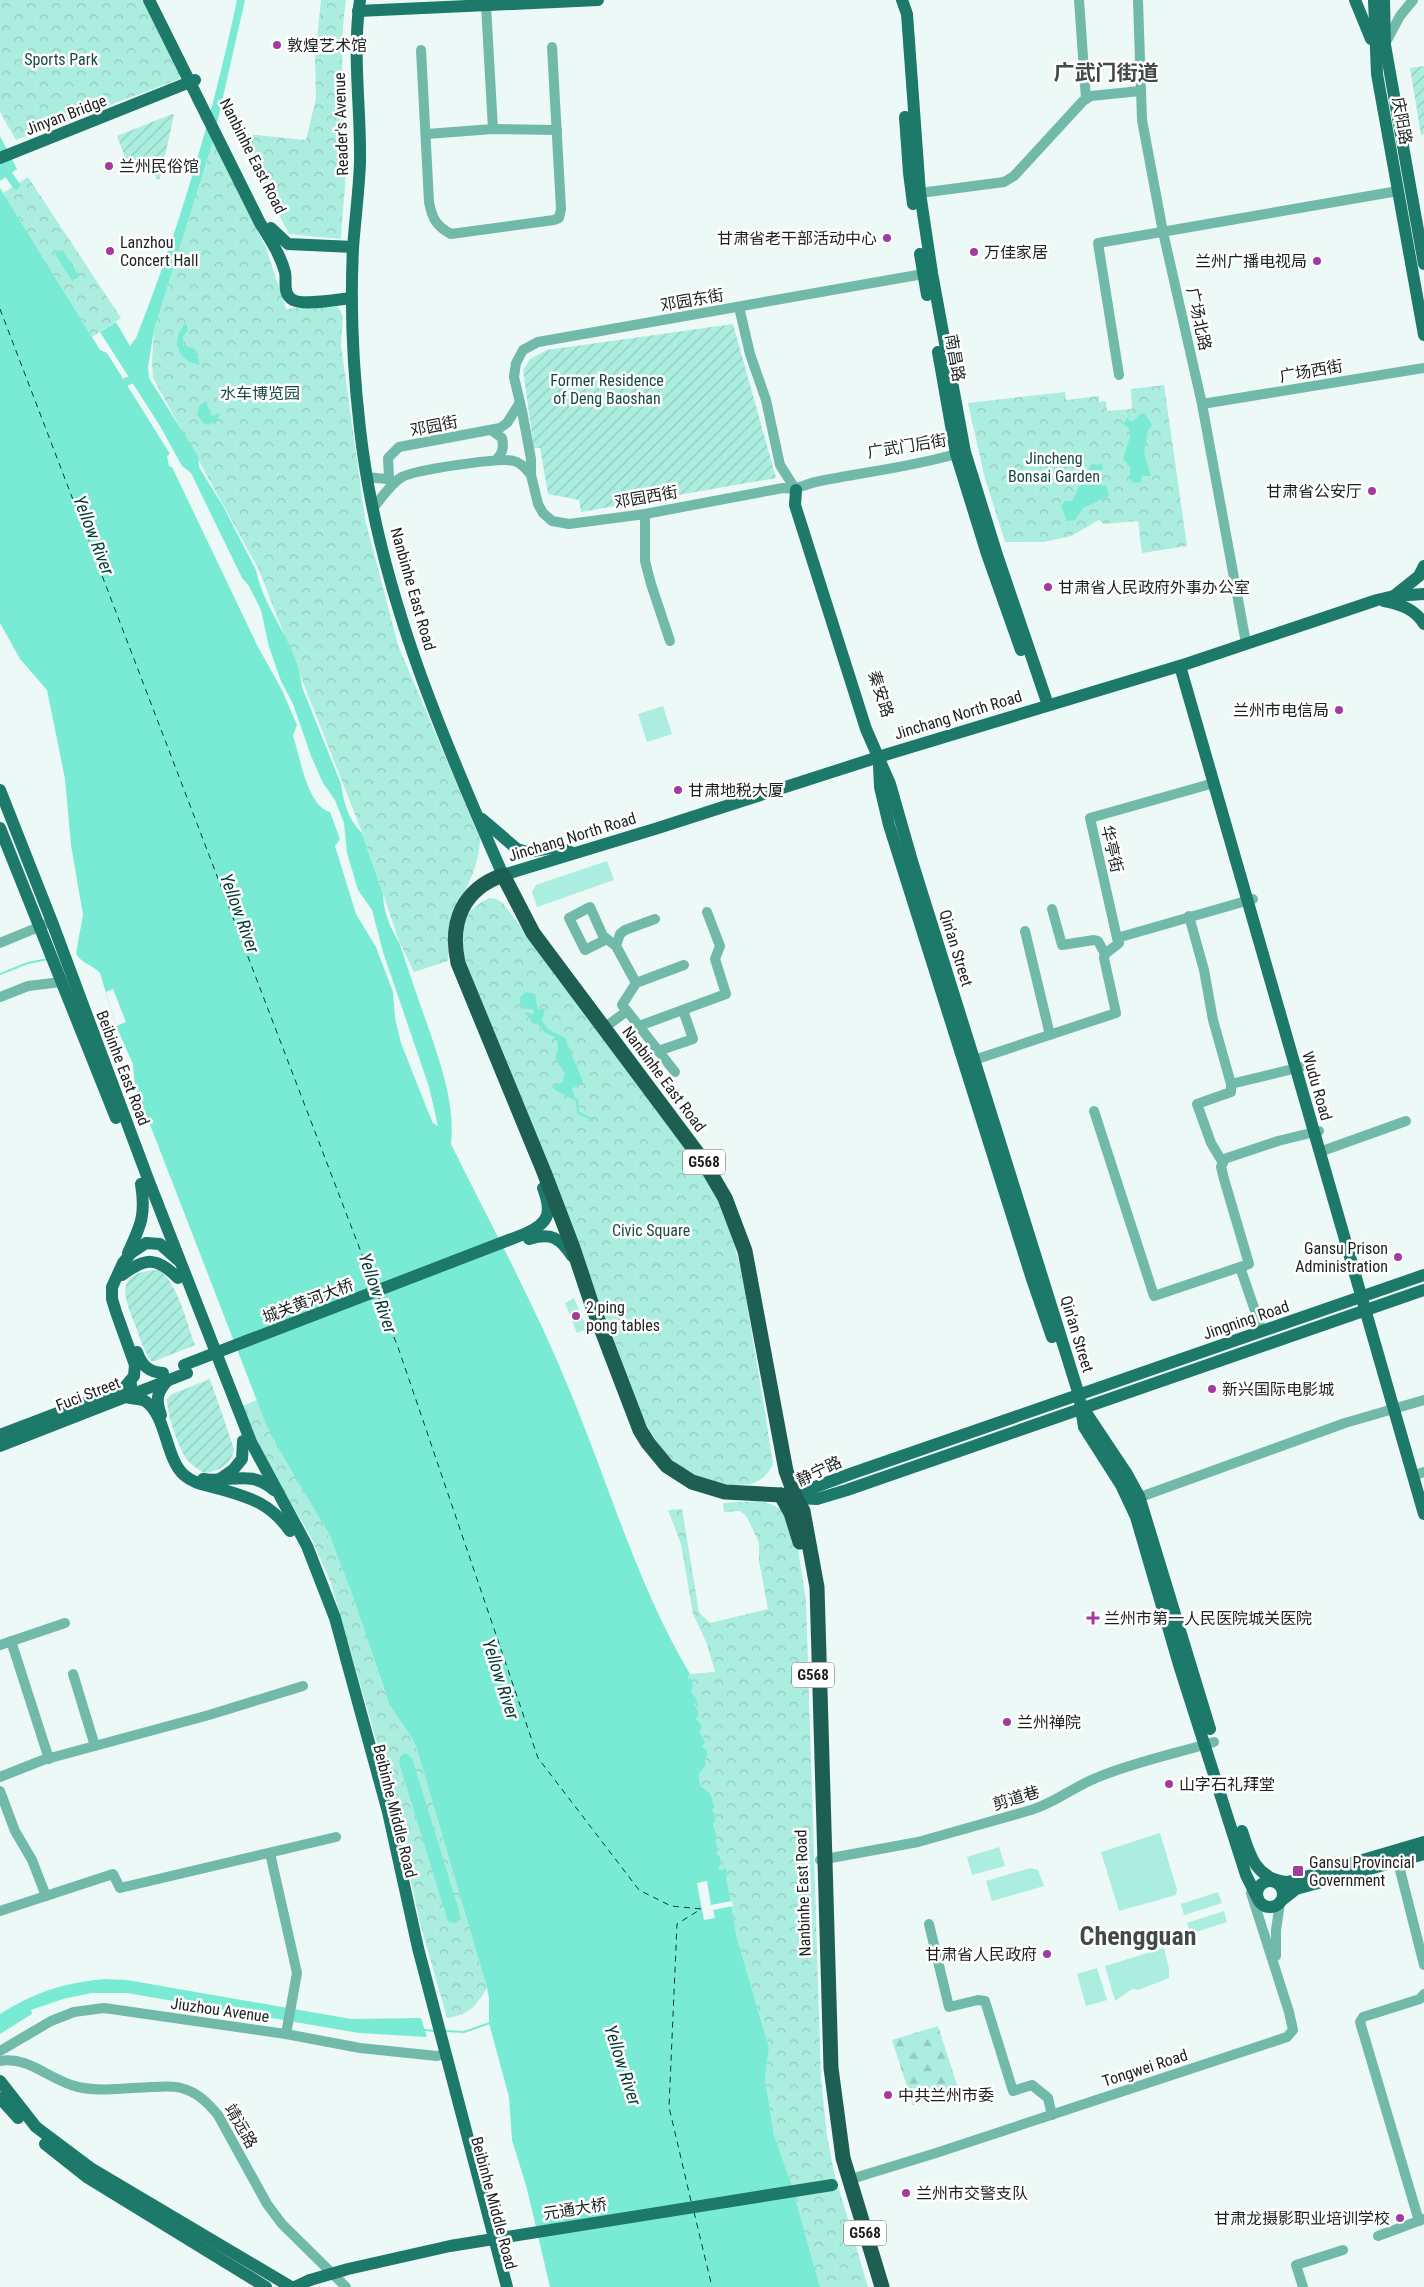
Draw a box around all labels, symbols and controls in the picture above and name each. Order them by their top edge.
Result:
place label: 敦煌艺术馆 [287,36,367,55]
marker: 敦煌艺术馆 [271,39,283,51]
park label: Sports Park [24,50,99,69]
district label: 广武门街道 [1054,61,1159,85]
street label: Reader's Avenue [330,72,352,176]
street label: Jinyan Bridge [23,91,109,139]
street label: Nanbinhe East Road [216,95,290,217]
street label: 庆阳路 [1388,96,1416,146]
place label: 兰州民俗馆 [119,157,199,176]
marker: 兰州民俗馆 [103,160,115,172]
place label: 甘肃省老干部活动中心 [717,229,877,248]
marker: 甘肃省老干部活动中心 [881,232,893,244]
place label: Lanzhou Concert Hall [120,233,198,270]
place label: 万佳家居 [984,243,1048,262]
marker: Lanzhou Concert Hall [104,245,116,257]
marker: 万佳家居 [968,246,980,258]
place label: 兰州广播电视局 [1195,252,1307,271]
marker: 兰州广播电视局 [1311,255,1323,267]
street label: 邓园东街 [659,285,725,315]
street label: 广场北路 [1183,286,1215,352]
street label: 南昌路 [941,333,969,383]
street label: 广场西街 [1278,356,1344,386]
park label: Former Residence of Deng Baoshan [550,371,664,408]
park label: 水车博览园 [220,384,300,403]
street label: 邓园街 [409,412,459,440]
street label: 广武门后街 [866,430,948,462]
park label: Jincheng Bonsai Garden [1008,449,1100,486]
street label: 邓园西街 [613,482,679,512]
place label: 甘肃省公安厅 [1266,482,1362,501]
marker: 甘肃省公安厅 [1366,485,1378,497]
water label: Yellow River [69,492,119,578]
street label: Nanbinhe East Road [386,525,440,653]
place label: 甘肃省人民政府外事办公室 [1058,578,1250,597]
marker: 甘肃省人民政府外事办公室 [1042,581,1054,593]
street label: 秦安路 [865,668,897,720]
street label: Jinchang North Road [892,687,1024,743]
place label: 兰州市电信局 [1233,701,1329,720]
marker: 兰州市电信局 [1333,704,1345,716]
place label: 甘肃地税大厦 [688,781,784,800]
marker: 甘肃地税大厦 [672,784,684,796]
street label: Jinchang North Road [506,809,638,865]
street label: 华亭街 [1097,823,1127,875]
water label: Yellow River [216,870,264,956]
street label: Qin'an Street [935,907,977,989]
street label: Beibinhe East Road [92,1008,154,1128]
street label: Nanbinhe East Road [618,1023,710,1135]
street label: Wudu Road [1298,1049,1336,1123]
road number: G568 [683,1150,725,1174]
park label: Civic Square [612,1221,690,1240]
place label: Gansu Prison Administration [1295,1239,1388,1276]
water label: Yellow River [355,1250,402,1336]
marker: Gansu Prison Administration [1392,1251,1404,1263]
street label: 城关黄河大桥 [260,1275,356,1327]
street label: Qin'an Street [1056,1293,1098,1375]
street label: Jingning Road [1200,1296,1292,1344]
place label: 2 ping pong tables [586,1298,660,1335]
marker: 2 ping pong tables [570,1310,582,1322]
street label: Fuci Street [53,1373,123,1415]
place label: 新兴国际电影城 [1222,1380,1334,1399]
marker: 新兴国际电影城 [1206,1383,1218,1395]
street label: 静宁路 [793,1452,845,1490]
place label: 兰州市第一人民医院城关医院 [1104,1609,1312,1628]
marker: 兰州市第一人民医院城关医院 [1086,1611,1100,1625]
water label: Yellow River [478,1636,524,1722]
road number: G568 [792,1662,834,1688]
place label: 兰州禅院 [1017,1713,1081,1732]
marker: 兰州禅院 [1001,1716,1013,1728]
street label: Beibinhe Middle Road [369,1742,421,1880]
place label: 山字石礼拜堂 [1179,1775,1275,1794]
marker: 山字石礼拜堂 [1163,1778,1175,1790]
street label: 剪道巷 [990,1782,1042,1814]
street label: Nanbinhe East Road [791,1829,815,1957]
place label: Gansu Provincial Government [1309,1853,1415,1890]
marker: Gansu Provincial Government [1291,1864,1305,1878]
district label: Chengguan [1080,1921,1196,1951]
place label: 甘肃省人民政府 [925,1945,1037,1964]
marker: 甘肃省人民政府 [1041,1948,1053,1960]
street label: Jiuzhou Avenue [169,1994,271,2026]
water label: Yellow River [600,2022,646,2108]
street label: Tongwei Road [1100,2045,1190,2091]
place label: 中共兰州市委 [898,2086,994,2105]
marker: 中共兰州市委 [882,2089,894,2101]
street label: 靖远路 [221,2100,261,2152]
street label: Beibinhe Middle Road [467,2135,521,2271]
place label: 兰州市交警支队 [916,2184,1028,2203]
marker: 兰州市交警支队 [900,2187,912,2199]
street label: 元通大桥 [542,2195,608,2223]
place label: 甘肃龙摄影职业培训学校 [1214,2209,1390,2228]
marker: 甘肃龙摄影职业培训学校 [1394,2212,1406,2224]
road number: G568 [844,2220,886,2246]

